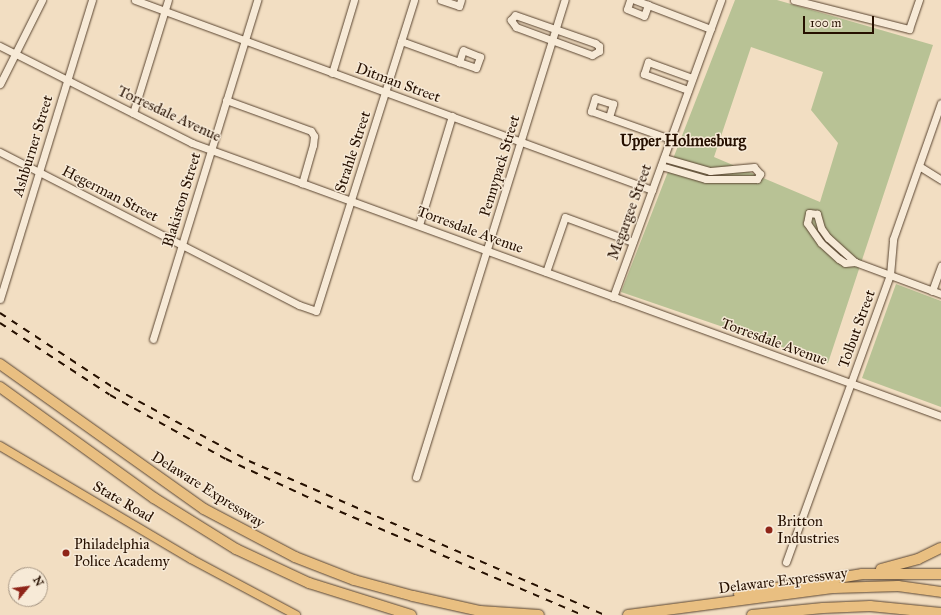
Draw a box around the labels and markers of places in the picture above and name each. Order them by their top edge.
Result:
place label: Britton Industries [777,512,839,547]
marker: Britton Industries [764,525,774,535]
place label: Philadelphia Police Academy [74,535,170,570]
marker: Philadelphia Police Academy [61,548,71,558]

